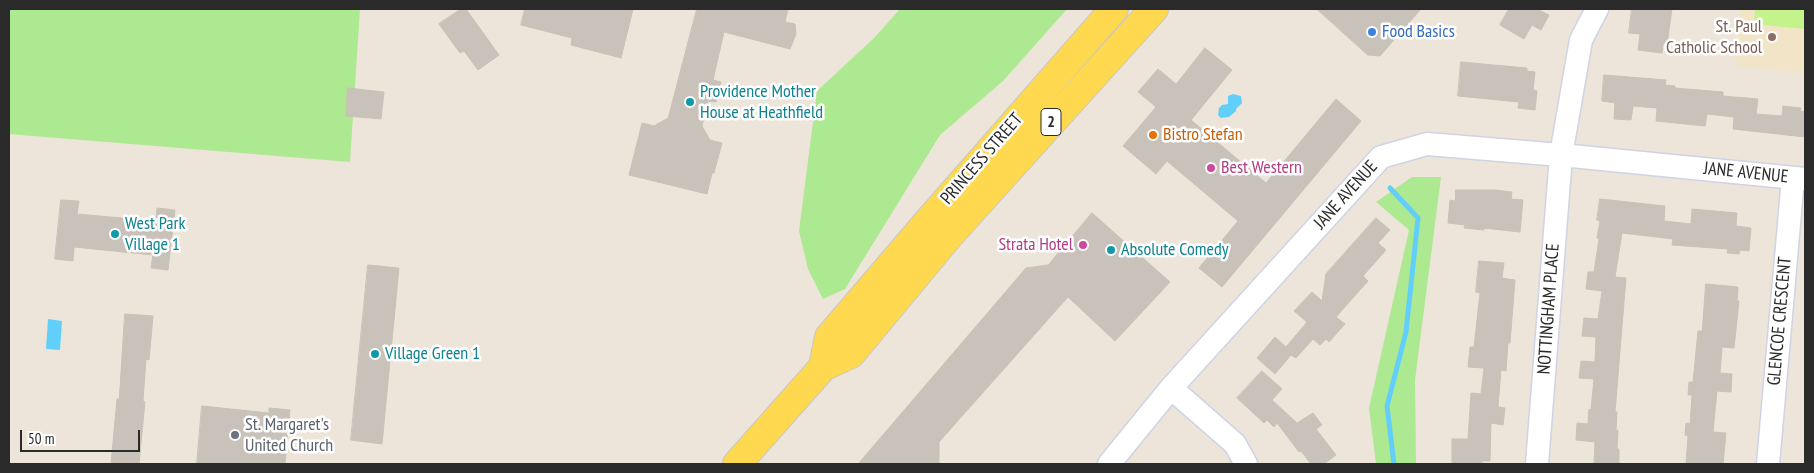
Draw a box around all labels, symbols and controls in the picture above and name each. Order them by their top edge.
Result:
place label: St. Paul Catholic School [1666,16,1762,58]
place label: Food Basics [1382,21,1455,43]
marker: Food Basics [1366,26,1378,38]
marker: St. Paul Catholic School [1766,31,1778,43]
place label: Providence Mother House at Heathfield [700,81,823,124]
marker: Providence Mother House at Heathfield [684,96,696,108]
road number: 2 [1041,108,1061,136]
street label: PRINCESS STREET [937,109,1027,209]
place label: Bistro Stefan [1163,124,1243,146]
marker: Bistro Stefan [1147,129,1159,141]
street label: JANE AVENUE [1310,156,1382,234]
place label: Best Western [1221,157,1302,179]
street label: JANE AVENUE [1703,158,1789,188]
marker: Best Western [1205,162,1217,174]
place label: West Park Village 1 [125,213,185,255]
marker: West Park Village 1 [109,228,121,240]
place label: Strata Hotel [998,234,1073,256]
marker: Strata Hotel [1077,239,1089,251]
place label: Absolute Comedy [1121,239,1228,261]
street label: NOTTINGHAM PLACE [1534,243,1564,375]
marker: Absolute Comedy [1105,244,1117,256]
street label: GLENCOE CRESCENT [1764,256,1796,386]
place label: Village Green 1 [385,343,480,365]
marker: Village Green 1 [369,348,381,360]
place label: St. Margaret's United Church [245,414,333,456]
scale bar [22,420,142,452]
text: 50 m [28,429,54,448]
marker: St. Margaret's United Church [229,429,241,441]

